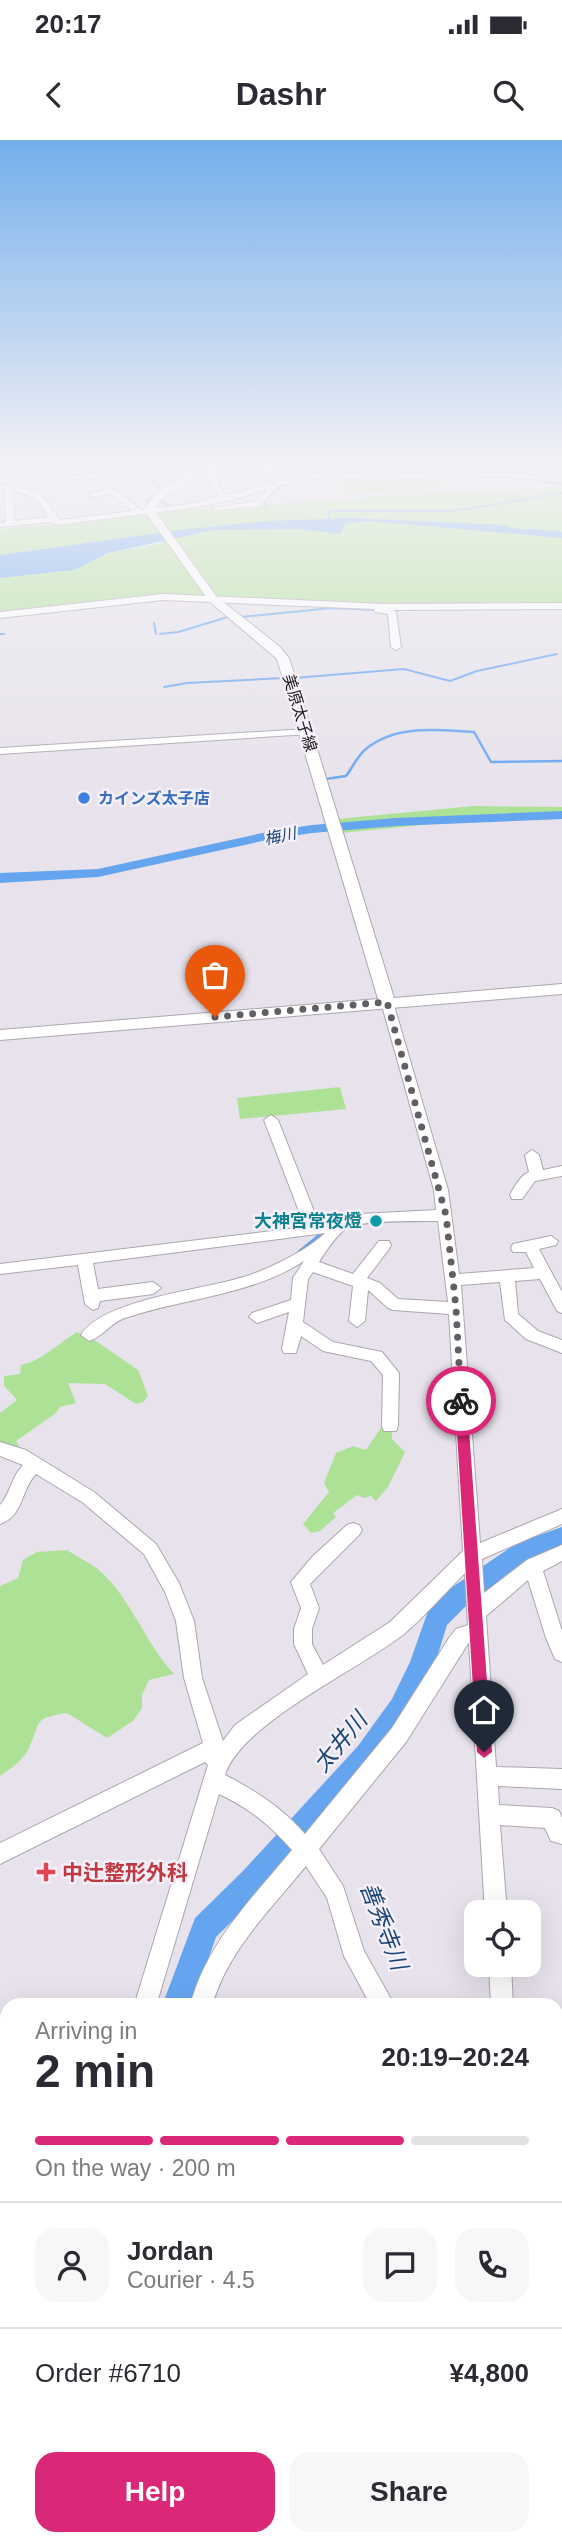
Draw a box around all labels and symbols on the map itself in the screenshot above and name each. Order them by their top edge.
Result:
street label: 美原太子線 [280,672,320,754]
marker: カインズ太子店 [76,790,92,806]
place label: カインズ太子店 [98,790,210,807]
water label: 梅川 [263,824,299,848]
pin [185,945,245,1017]
place label: 大神宮常夜燈 [254,1211,362,1231]
marker: 大神宮常夜燈 [368,1213,384,1229]
courier [426,1366,496,1436]
pin [454,1680,514,1752]
water label: 太井川 [308,1705,374,1777]
place label: 中辻整形外科 [62,1861,188,1884]
marker: 中辻整形外科 [36,1862,56,1882]
water label: 善秀寺川 [355,1878,414,1976]

